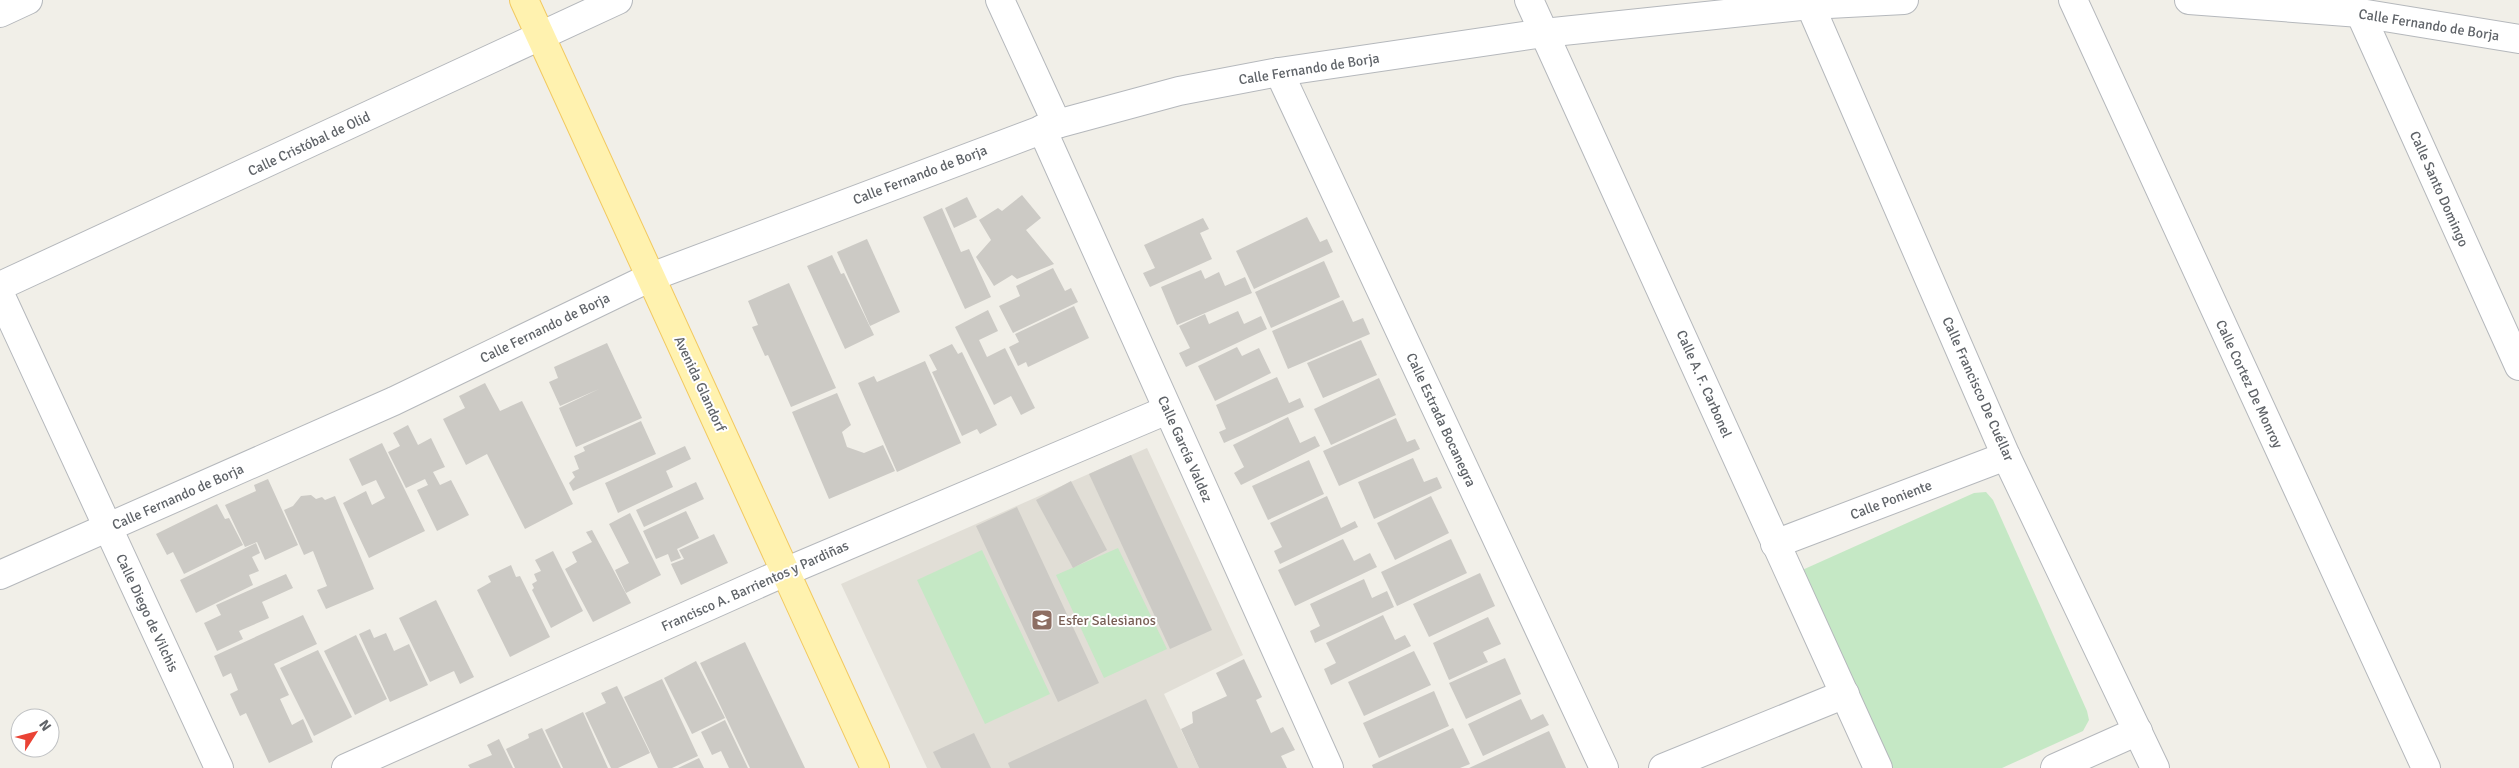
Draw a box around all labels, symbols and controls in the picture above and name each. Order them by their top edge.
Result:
street label: Calle Fernando de Borja [2357,5,2501,45]
street label: Calle Fernando de Borja [1237,49,1381,89]
street label: Calle Cristóbal de Olid [245,108,373,180]
street label: Calle Santo Domingo [2406,129,2472,249]
street label: Calle Fernando de Borja [851,142,989,208]
street label: Calle Fernando de Borja [477,289,613,367]
street label: Calle Francisco De Cuéllar [1938,314,2018,465]
street label: Calle Cortez De Monroy [2212,317,2286,451]
street label: Calle A. F. Carbonel [1673,328,1735,440]
street label: Avenida Glandorf [670,334,730,436]
street label: Calle Estrada Bocanegra [1402,350,1480,490]
street label: Calle García Valdez [1154,393,1216,505]
street label: Calle Fernando de Borja [110,460,246,534]
street label: Calle Poniente [1848,477,1934,523]
street label: Francisco A. Barrientos y Pardiñas [659,537,851,635]
street label: Calle Diego de Vilchis [112,551,182,675]
school or university icon: Esfer Salesianos [1030,608,1054,632]
place label: Esfer Salesianos [1058,612,1156,629]
north arrow [10,708,60,758]
text: N [35,717,55,735]

